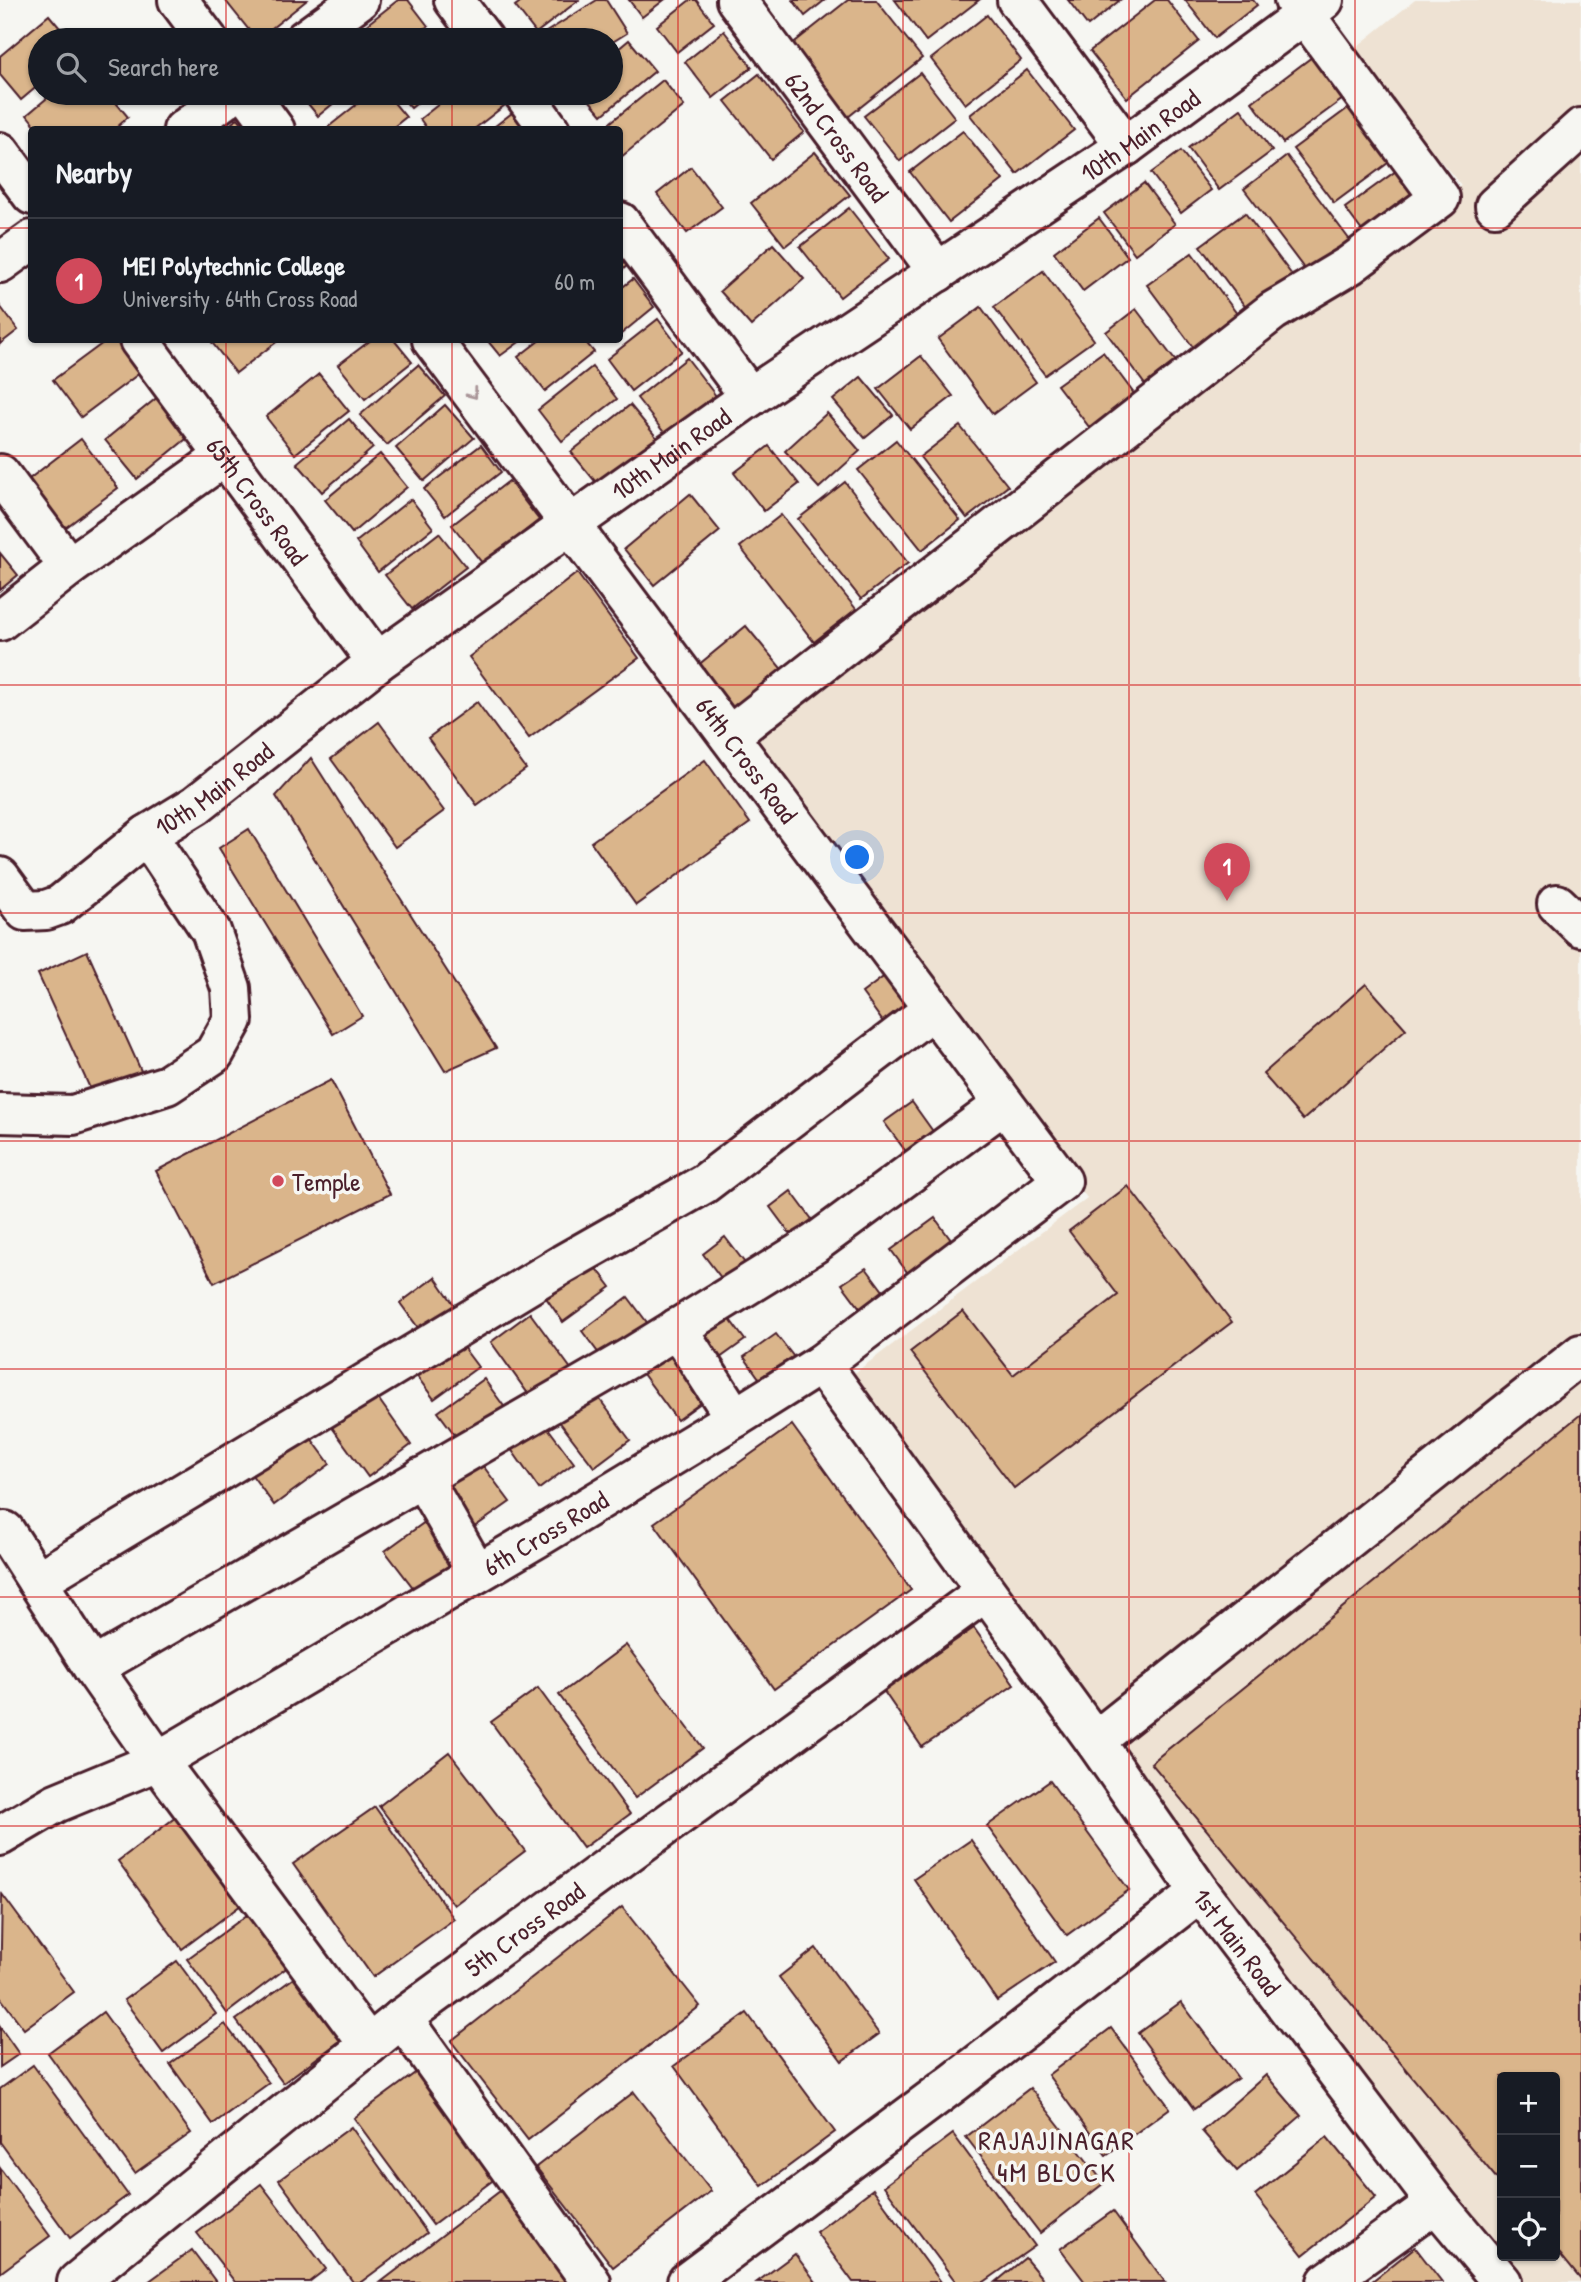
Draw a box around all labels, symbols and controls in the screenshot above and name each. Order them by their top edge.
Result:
search box [28,28,623,105]
icon: search [52,48,90,86]
text: Search here [108,49,219,84]
street label: 62nd Cross Road [777,64,897,209]
street label: 10th Main Road [1073,80,1206,189]
text: Nearby [56,152,132,192]
text: MEI Polytechnic College [123,248,345,283]
text: 1 [75,266,83,297]
text: 60 m [555,266,595,297]
text: University · 64th Cross Road [123,283,357,314]
one-way arrow [465,386,477,399]
street label: 10th Main Road [604,399,737,508]
street label: 65th Cross Road [199,430,317,572]
street label: 64th Cross Road [688,690,806,830]
street label: 10th Main Road [148,733,280,844]
your location [840,840,874,874]
pin: 1 [1204,843,1250,901]
place label: Temple [292,1164,361,1199]
marker: Temple [270,1173,286,1189]
street label: 6th Cross Road [477,1482,614,1583]
street label: 5th Cross Road [457,1873,591,1984]
street label: 1st Main Road [1185,1881,1290,2002]
map controls [1497,2072,1560,2261]
button: + [1497,2072,1560,2135]
district label: RAJAJINAGAR 4M BLOCK [978,2121,1136,2191]
button: − [1497,2135,1560,2198]
button: locate [1497,2198,1560,2261]

